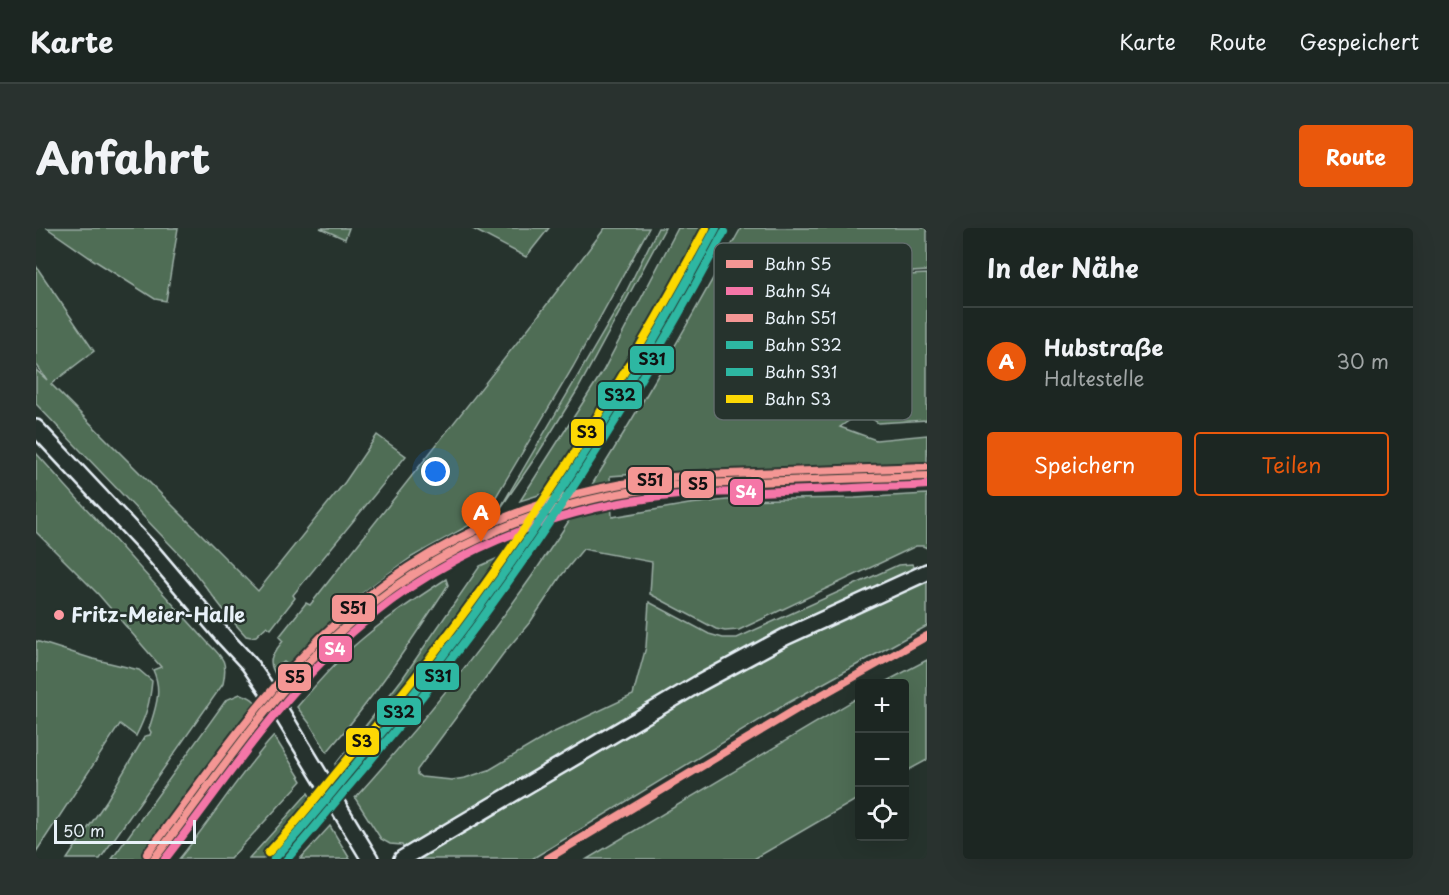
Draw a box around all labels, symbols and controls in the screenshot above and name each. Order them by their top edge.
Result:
text: Karte [30,20,113,63]
text: Karte [1119,25,1176,57]
text: Route [1209,25,1267,57]
text: Gespeichert [1300,25,1419,57]
text: Anfahrt [36,125,210,188]
button: Route [1299,125,1413,187]
legend [714,243,912,420]
text: In der Nähe [987,248,1139,287]
text: Bahn S5 [764,251,832,275]
text: Bahn S4 [764,278,831,302]
text: Bahn S51 [764,305,836,329]
text: Hubstraße [1044,330,1164,363]
text: Bahn S32 [764,332,842,356]
line badge: S31 [629,345,675,374]
text: S31 [638,346,666,370]
text: A [999,346,1014,376]
text: 30 m [1336,346,1389,376]
text: Bahn S31 [764,359,837,383]
text: Haltestelle [1044,363,1144,393]
line badge: S32 [597,381,643,410]
text: S32 [604,382,636,406]
text: Bahn S3 [764,386,831,410]
line badge: S3 [570,418,605,447]
text: S3 [577,419,597,443]
button: Speichern [987,432,1182,496]
button: Teilen [1194,432,1389,496]
your location [421,457,450,486]
line badge: S51 [627,466,673,494]
text: S51 [637,467,663,491]
line badge: S5 [680,470,715,499]
text: S5 [688,471,708,495]
line badge: S4 [729,478,764,506]
text: S4 [736,479,757,503]
pin: A [462,492,500,542]
line badge: S51 [331,594,376,623]
text: S51 [340,595,366,619]
place label: Fritz-Meier-Halle [71,599,245,629]
marker: Fritz-Meier-Halle [52,608,66,622]
line badge: S4 [318,635,353,663]
text: S4 [325,636,346,660]
line badge: S31 [415,662,460,691]
line badge: S5 [277,663,312,692]
text: S31 [424,663,452,687]
text: S5 [285,664,305,688]
map controls [855,679,909,841]
button: + [855,679,909,733]
line badge: S32 [376,697,422,726]
text: S32 [383,699,415,723]
line badge: S3 [345,727,380,756]
text: S3 [352,728,372,752]
button: − [855,733,909,787]
button: locate [855,787,909,841]
scale bar [54,817,196,844]
text: 50 m [63,818,104,842]

